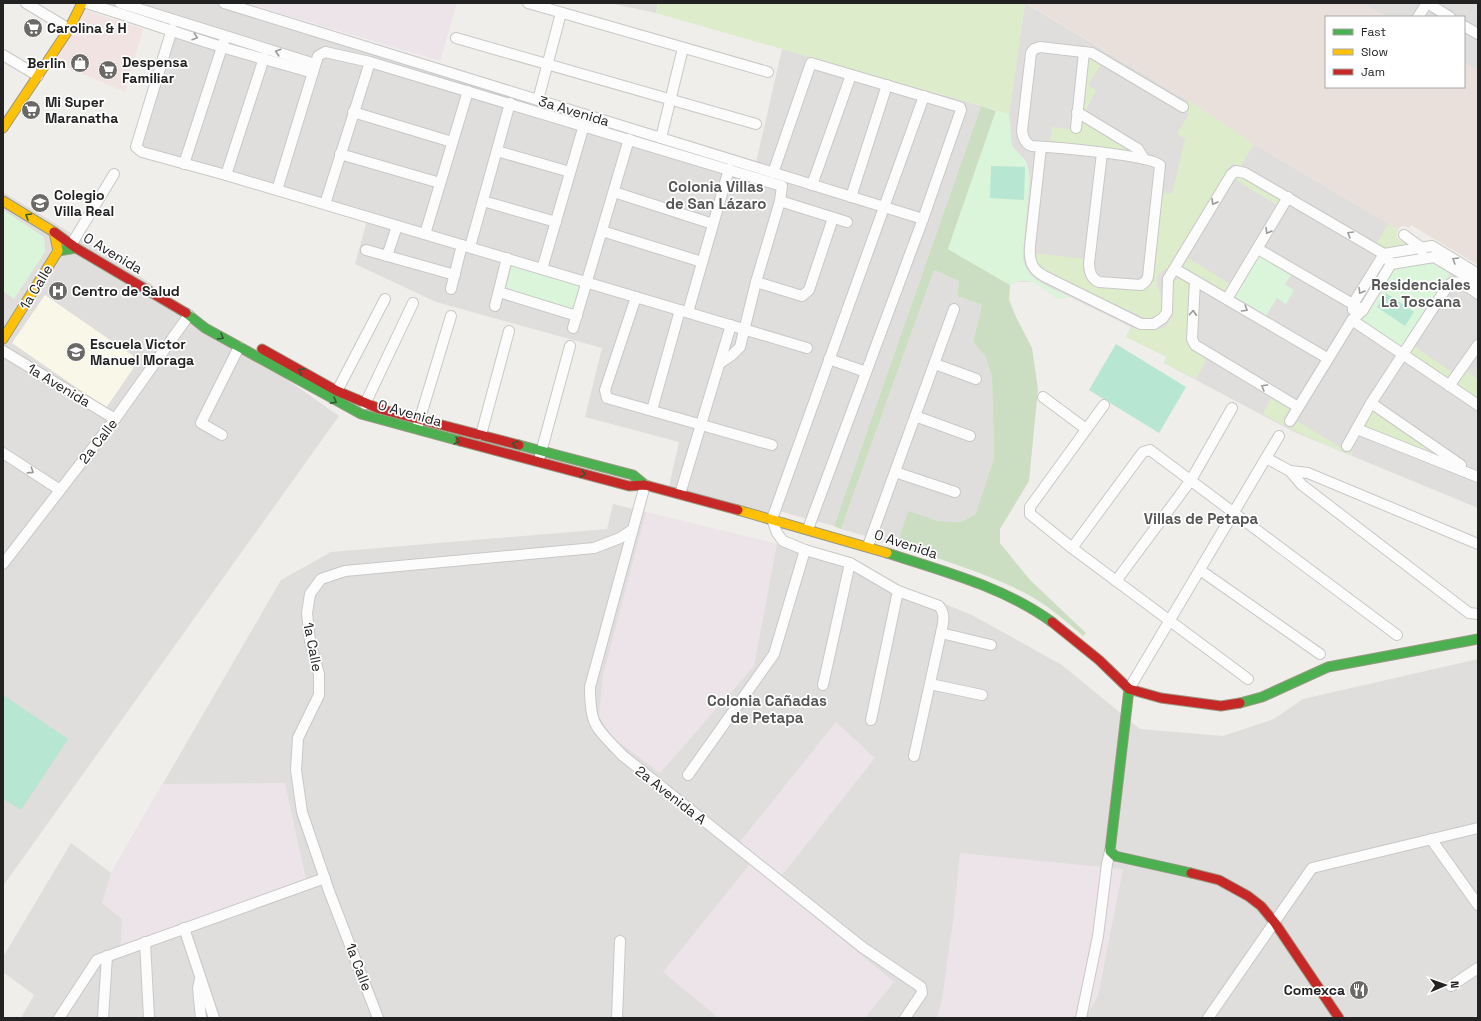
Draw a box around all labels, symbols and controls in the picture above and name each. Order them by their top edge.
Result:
legend [1325,16,1465,88]
supermarket icon: Carolina & H [22,17,44,39]
place label: Carolina & H [47,19,127,37]
text: Fast [1361,24,1386,40]
one-way arrow [191,33,198,41]
text: Slow [1361,44,1388,60]
one-way arrow [275,48,282,57]
shop icon: Berlin [69,52,91,74]
place label: Despensa Familiar [122,53,188,87]
place label: Berlin [27,54,66,72]
supermarket icon: Despensa Familiar [97,59,119,81]
text: Jam [1361,64,1385,80]
street label: 3a Avenida [536,92,612,130]
place label: Mi Super Maranatha [45,93,118,127]
supermarket icon: Mi Super Maranatha [20,99,42,121]
district label: Colonia Villas de San Lázaro [666,177,766,213]
place label: Colegio Villa Real [54,186,114,220]
school or university icon: Colegio Villa Real [29,192,51,214]
one-way arrow [1212,198,1219,205]
one-way arrow [25,214,32,221]
one-way arrow [1266,227,1273,234]
street label: 0 Avenida [80,228,146,278]
one-way arrow [1347,232,1354,239]
one-way arrow [1452,257,1459,265]
street label: 1a Calle [15,261,57,313]
district label: Residenciales La Toscana [1371,275,1471,311]
hospital icon: Centro de Salud [47,280,69,302]
place label: Centro de Salud [72,282,180,300]
one-way arrow [1358,287,1366,294]
one-way arrow [1241,305,1248,312]
one-way arrow [1189,310,1198,316]
one-way arrow [217,332,224,340]
place label: Escuela Victor Manuel Moraga [90,335,194,369]
school or university icon: Escuela Victor Manuel Moraga [65,341,87,363]
street label: 1a Avenida [24,359,94,411]
one-way arrow [297,368,305,375]
one-way arrow [1261,385,1268,392]
street label: 0 Avenida [376,395,444,431]
one-way arrow [330,396,337,404]
street label: 2a Calle [75,415,121,467]
one-way arrow [453,436,460,445]
one-way arrow [512,440,519,449]
one-way arrow [27,466,34,473]
one-way arrow [580,469,586,477]
district label: Villas de Petapa [1144,509,1259,528]
street label: 0 Avenida [872,525,940,563]
street label: 1a Calle [299,621,327,673]
district label: Colonia Cañadas de Petapa [707,691,827,727]
street label: 2a Avenida A [632,762,710,828]
street label: 1a Calle [342,941,376,993]
north arrow [1425,965,1465,1005]
restaurant icon: Comexca [1348,979,1370,1001]
place label: Comexca [1284,981,1345,999]
text: N [1448,981,1462,989]

